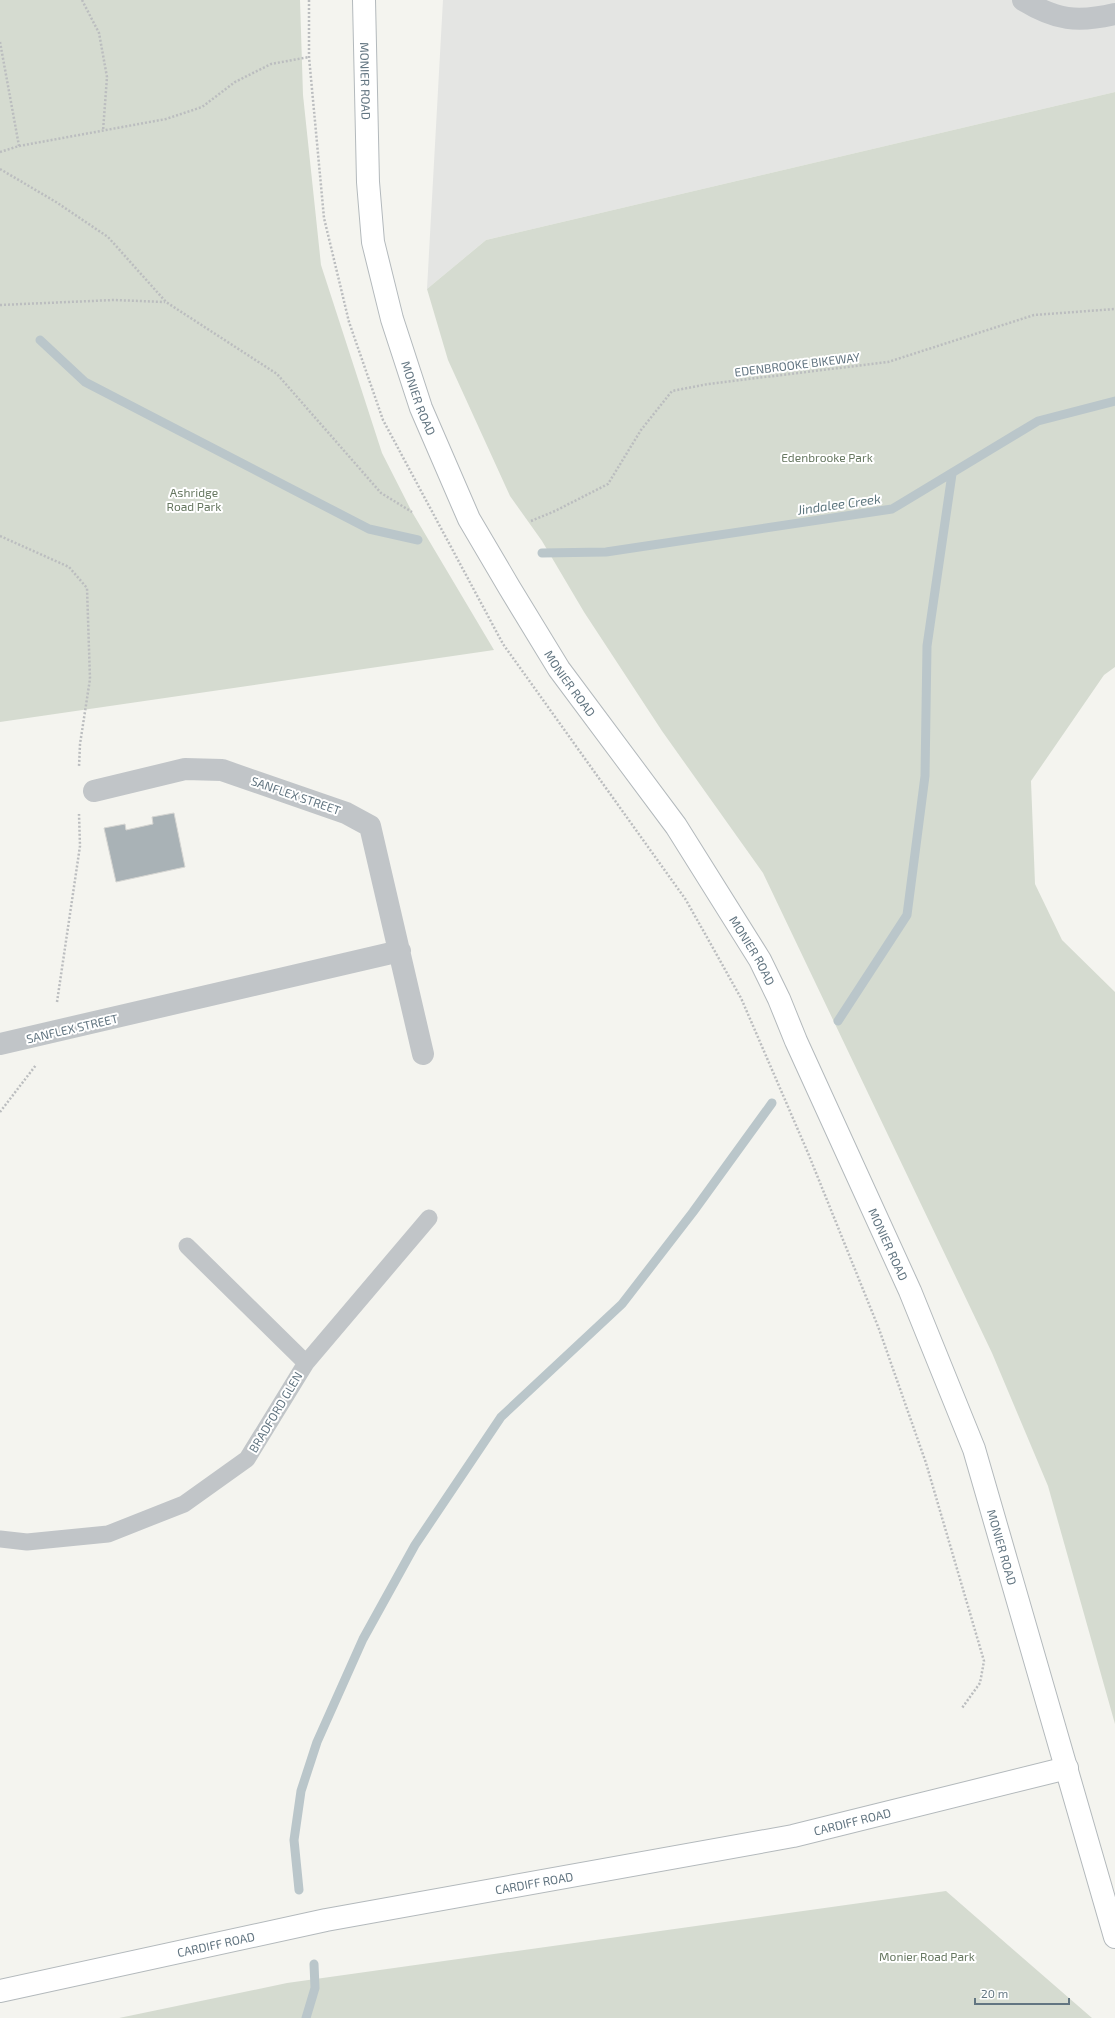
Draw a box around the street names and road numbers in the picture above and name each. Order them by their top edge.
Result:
street label: MONIER ROAD [358,42,374,120]
street label: EDENBROOKE BIKEWAY [734,349,861,379]
street label: MONIER ROAD [399,359,439,437]
street label: MONIER ROAD [542,647,599,719]
street label: SANFLEX STREET [250,773,343,817]
street label: MONIER ROAD [727,913,778,987]
street label: SANFLEX STREET [25,1011,119,1045]
street label: MONIER ROAD [866,1206,911,1283]
street label: BRADFORD GLEN [245,1369,305,1455]
street label: MONIER ROAD [985,1508,1020,1586]
street label: CARDIFF ROAD [812,1805,892,1838]
street label: CARDIFF ROAD [494,1869,574,1896]
street label: CARDIFF ROAD [176,1929,256,1959]

